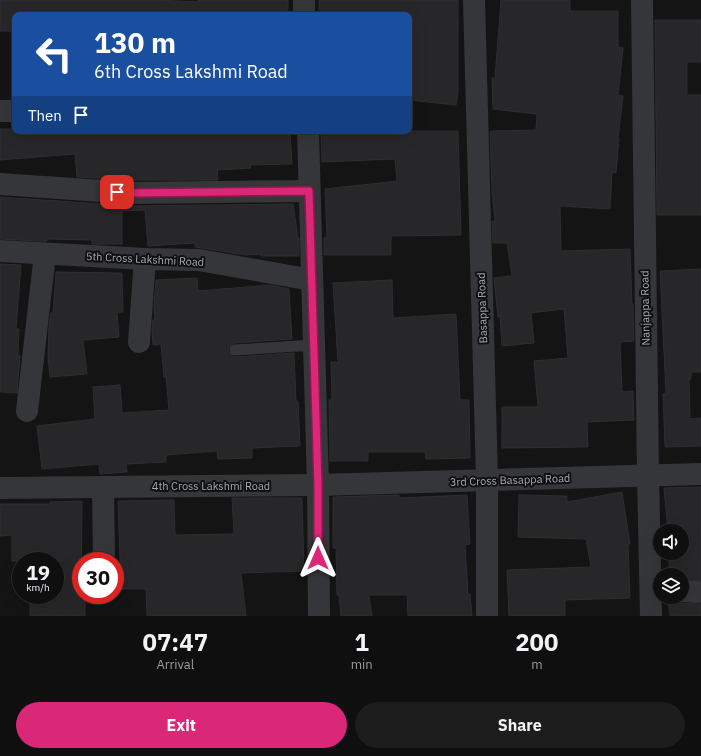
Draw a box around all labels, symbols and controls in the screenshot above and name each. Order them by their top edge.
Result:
text: 130 m [94,24,176,61]
icon: left [28,28,80,80]
text: 6th Cross Lakshmi Road [94,60,288,83]
icon: arrive [70,104,92,126]
text: Then [28,106,62,125]
pin [100,175,134,209]
icon: arrive [106,181,128,203]
street label: 5th Cross Lakshmi Road [85,249,205,269]
street label: Nanjappa Road [637,270,653,346]
street label: Basappa Road [474,272,490,344]
street label: 3rd Cross Basappa Road [450,471,570,489]
street label: 4th Cross Lakshmi Road [152,479,270,493]
map controls [653,524,689,604]
button: sound [653,524,689,560]
position arrow [297,537,339,579]
speed limit sign: 30 [72,552,124,604]
text: 19 [26,559,50,586]
button: layers [653,568,689,604]
text: km/h [26,581,50,594]
text: 07:47 [143,626,208,658]
text: 1 [354,626,369,658]
text: 200 [515,626,558,658]
text: Arrival [156,656,194,673]
text: min [351,656,373,673]
text: m [531,656,542,673]
button: Exit [16,702,347,748]
button: Share [355,702,685,748]

